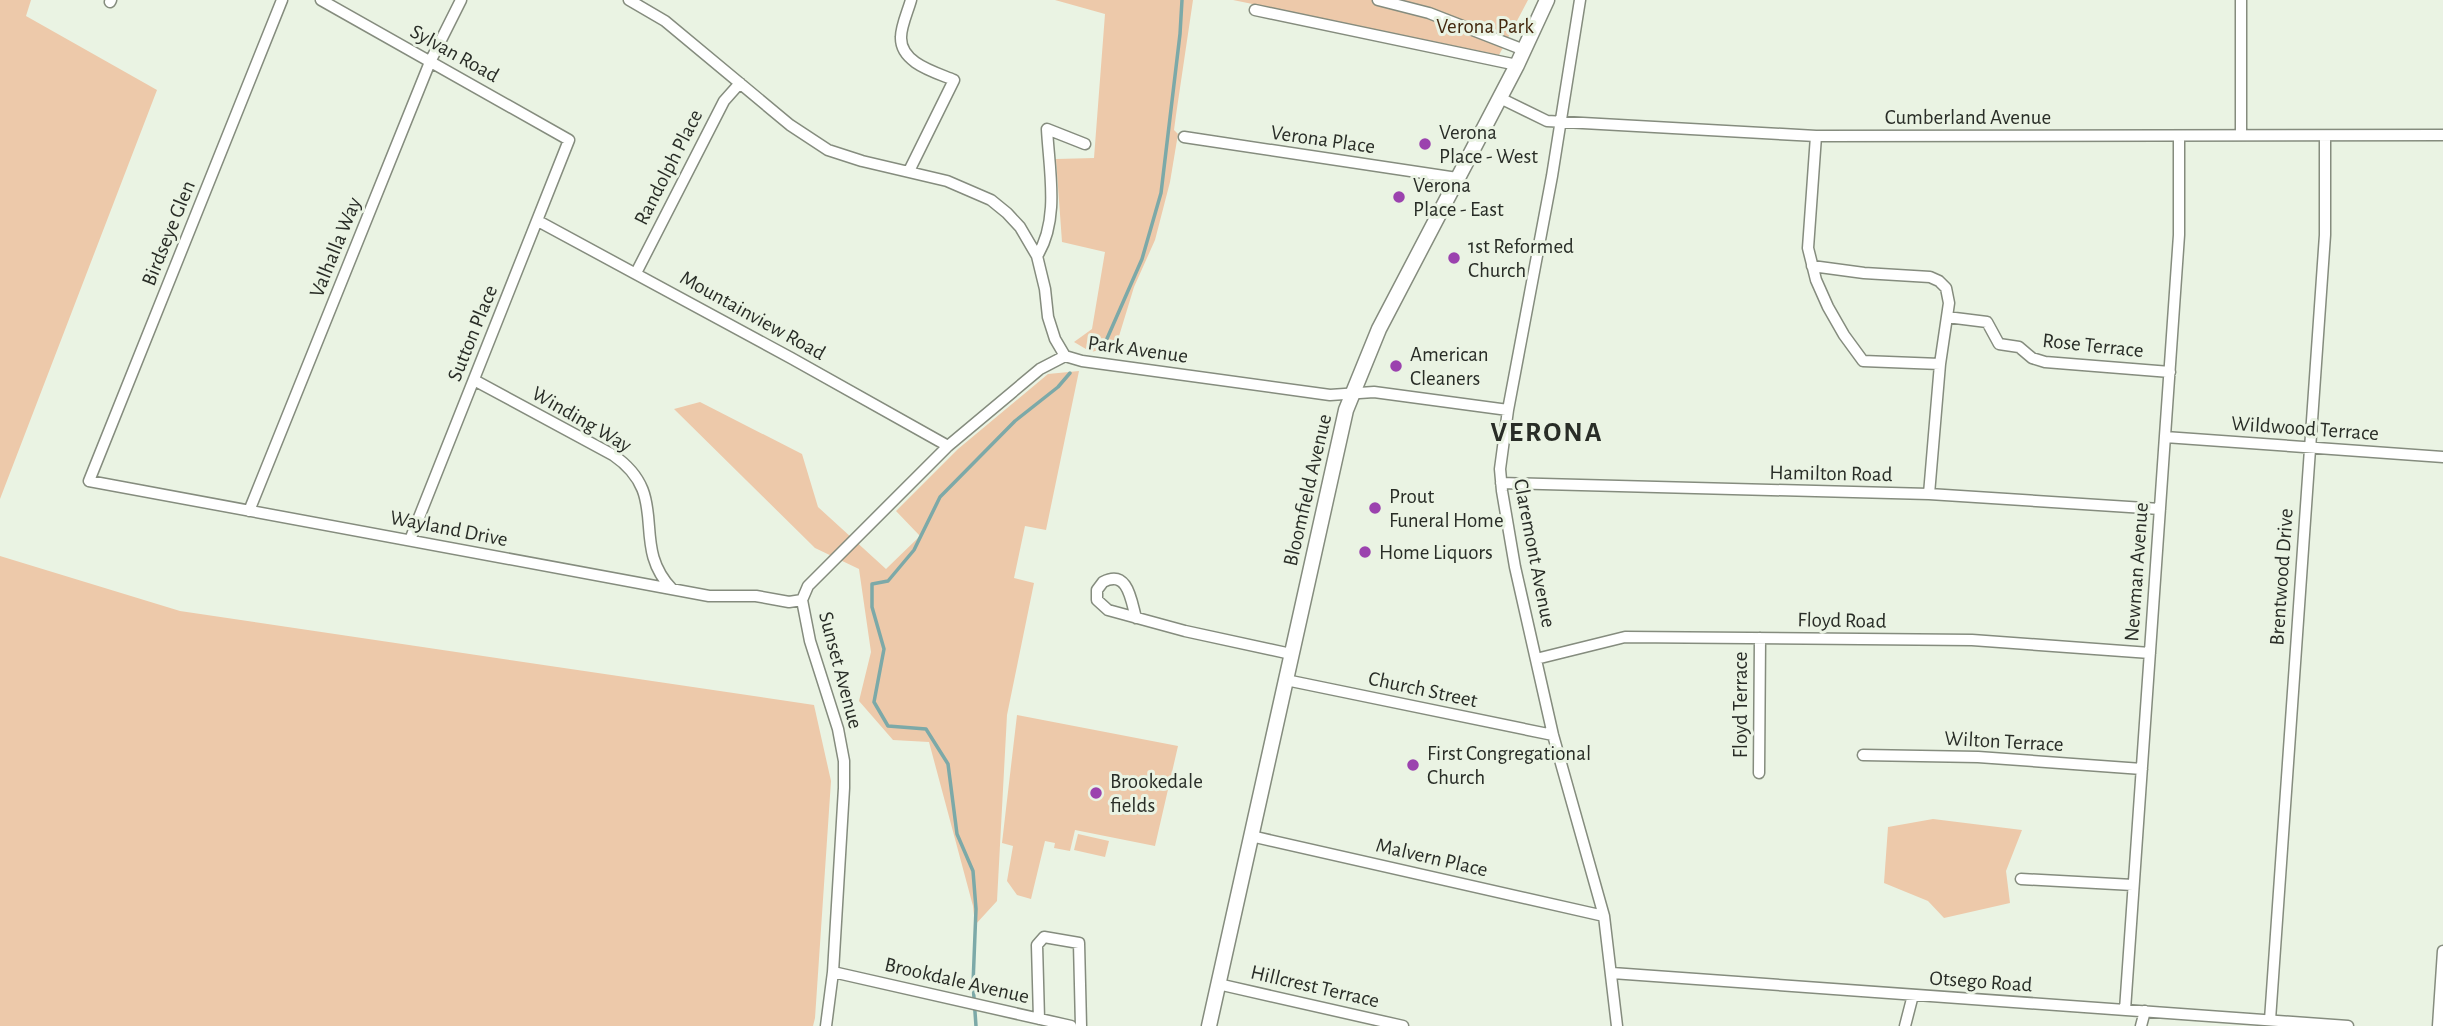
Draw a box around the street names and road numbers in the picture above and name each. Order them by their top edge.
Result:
street label: Sylvan Road [407,21,503,86]
street label: Randolph Place [630,106,707,228]
street label: Cumberland Avenue [1885,107,2051,128]
street label: Verona Place [1269,122,1376,157]
street label: Birdseye Glen [138,178,199,289]
street label: Valhalla Way [306,194,365,300]
street label: Mountainview Road [676,267,829,364]
street label: Sutton Place [444,282,501,384]
street label: Rose Terrace [2041,330,2145,361]
street label: Park Avenue [1086,332,1189,367]
street label: Winding Way [528,383,635,456]
street label: Bloomfield Avenue [1280,412,1335,568]
street label: Wildwood Terrace [2230,413,2380,444]
street label: Hamilton Road [1769,462,1893,485]
street label: Claremont Avenue [1510,477,1559,629]
street label: Newman Avenue [2121,502,2152,642]
street label: Wayland Drive [388,507,510,550]
street label: Brentwood Drive [2266,508,2297,646]
street label: Sunset Avenue [815,609,866,731]
street label: Floyd Road [1797,609,1887,632]
street label: Floyd Terrace [1730,652,1751,758]
street label: Church Street [1366,668,1480,711]
street label: Wilton Terrace [1944,728,2064,755]
street label: Malvern Place [1374,834,1490,881]
street label: Brookdale Avenue [883,954,1031,1007]
street label: Hillcrest Terrace [1248,961,1381,1012]
street label: Otsego Road [1929,967,2033,996]

